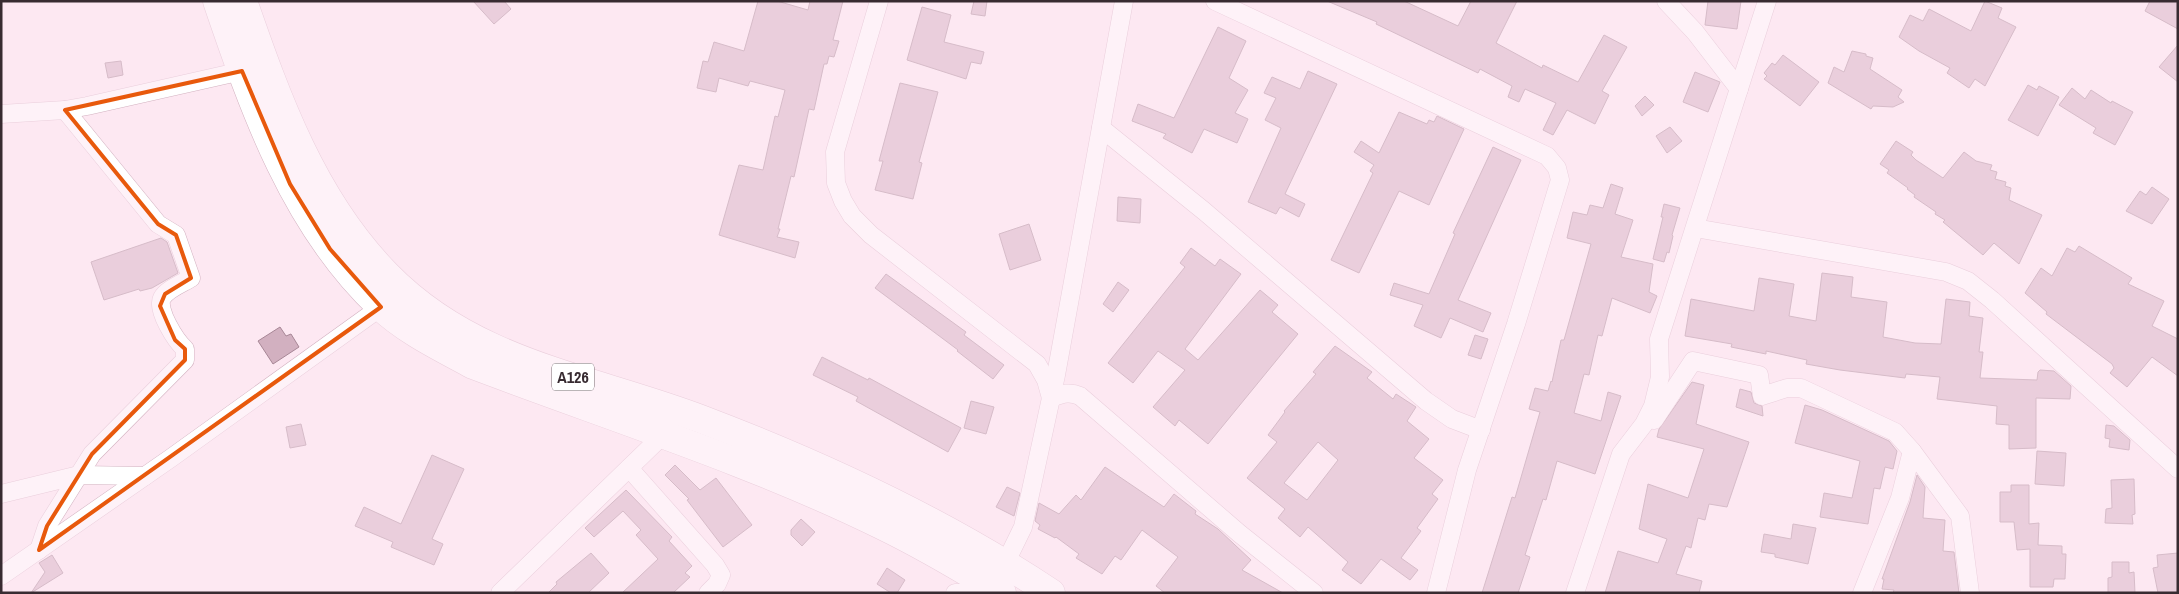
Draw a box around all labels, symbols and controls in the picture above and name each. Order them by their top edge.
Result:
road number: A126 [552,364,594,391]

